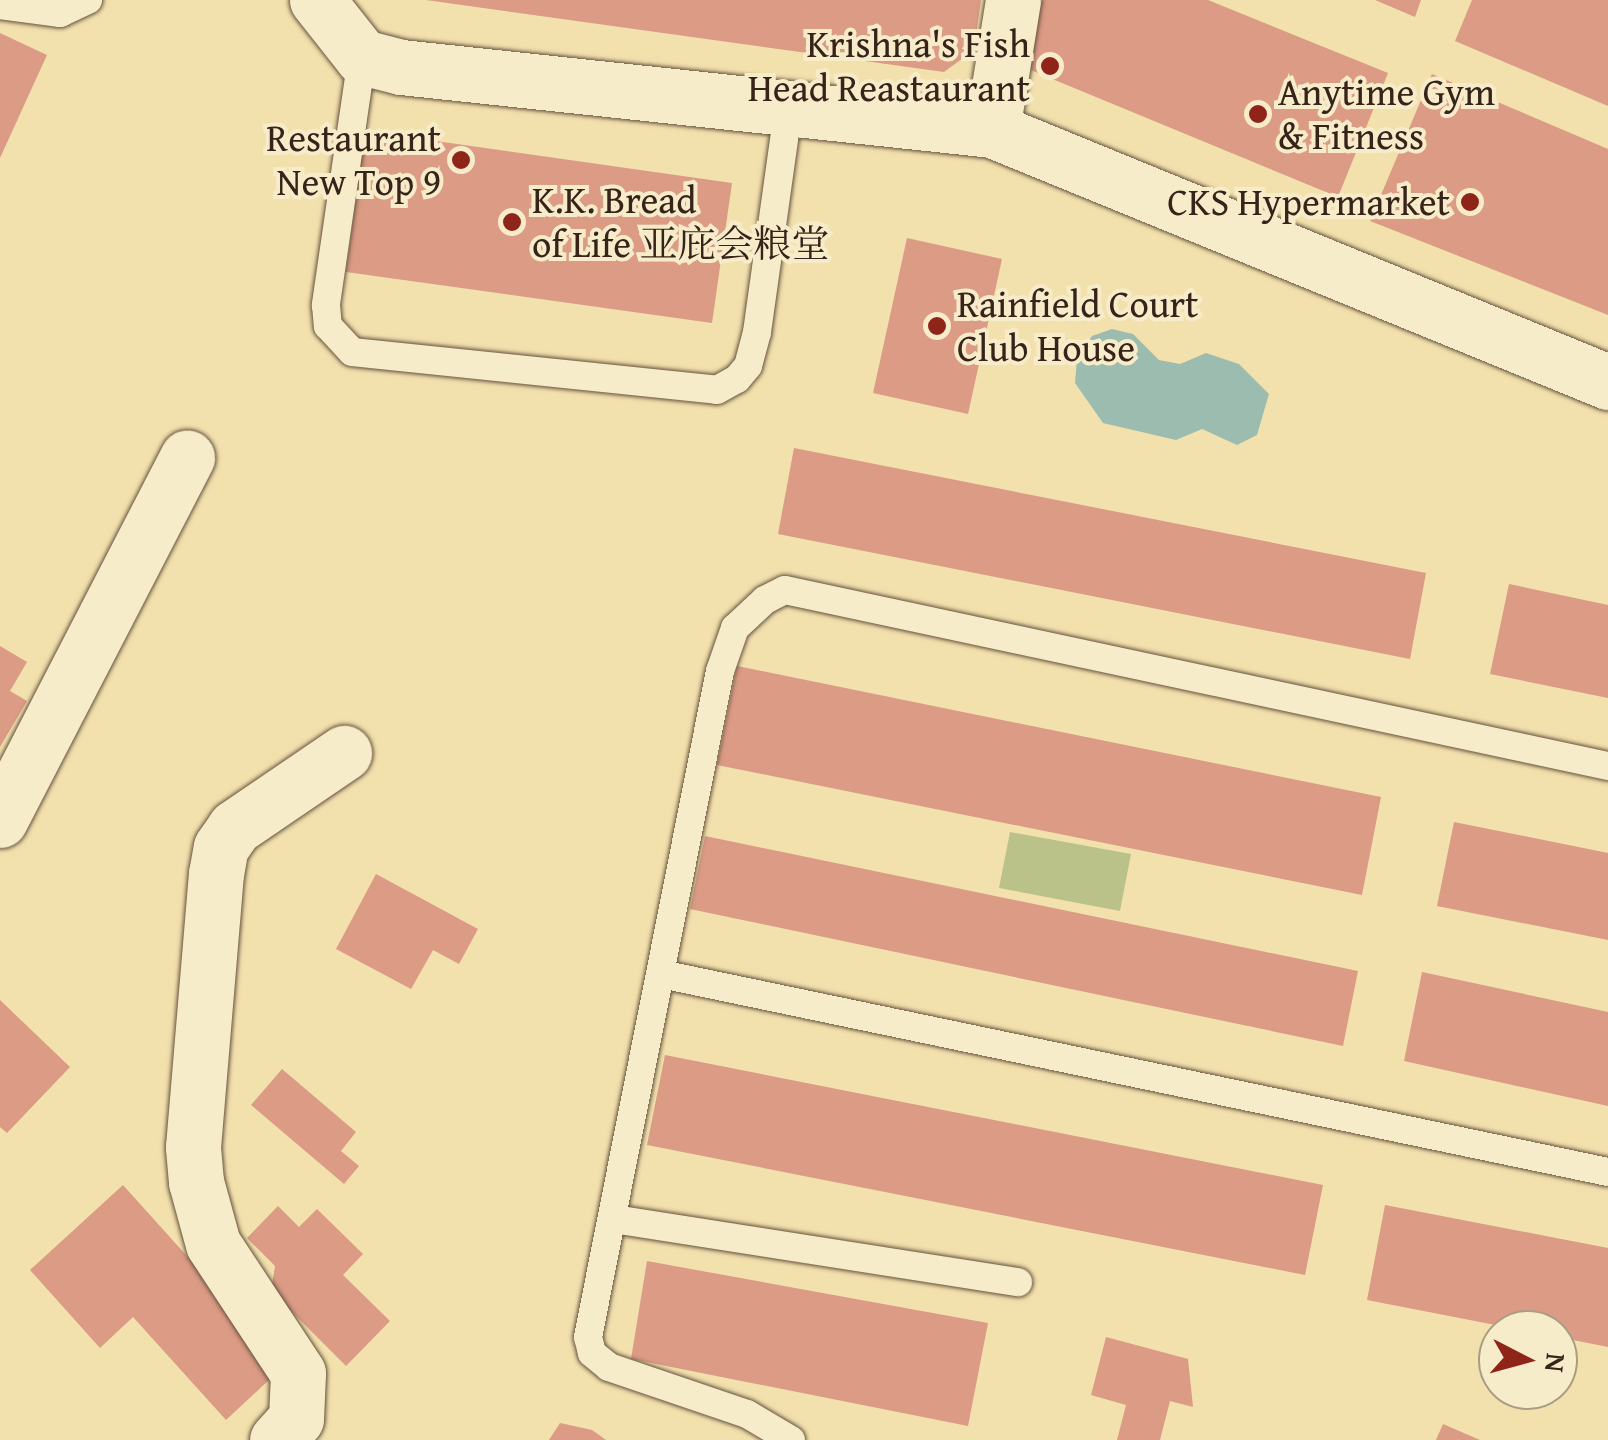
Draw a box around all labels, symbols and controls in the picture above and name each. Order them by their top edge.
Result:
place label: Krishna's Fish Head Reastaurant [748,21,1030,110]
marker: Krishna's Fish Head Reastaurant [1039,55,1061,77]
place label: Anytime Gym & Fitness [1278,69,1495,158]
marker: Anytime Gym & Fitness [1247,103,1269,125]
place label: Restaurant New Top 9 [266,115,441,204]
marker: Restaurant New Top 9 [450,149,472,171]
place label: K.K. Bread of Life 亚庇会粮堂 [532,177,830,266]
place label: CKS Hypermarket [1167,179,1450,225]
marker: CKS Hypermarket [1459,191,1481,213]
marker: K.K. Bread of Life 亚庇会粮堂 [501,211,523,233]
place label: Rainfield Court Club House [957,281,1199,370]
marker: Rainfield Court Club House [926,315,948,337]
north arrow [1478,1310,1578,1410]
text: N [1535,1352,1578,1374]

